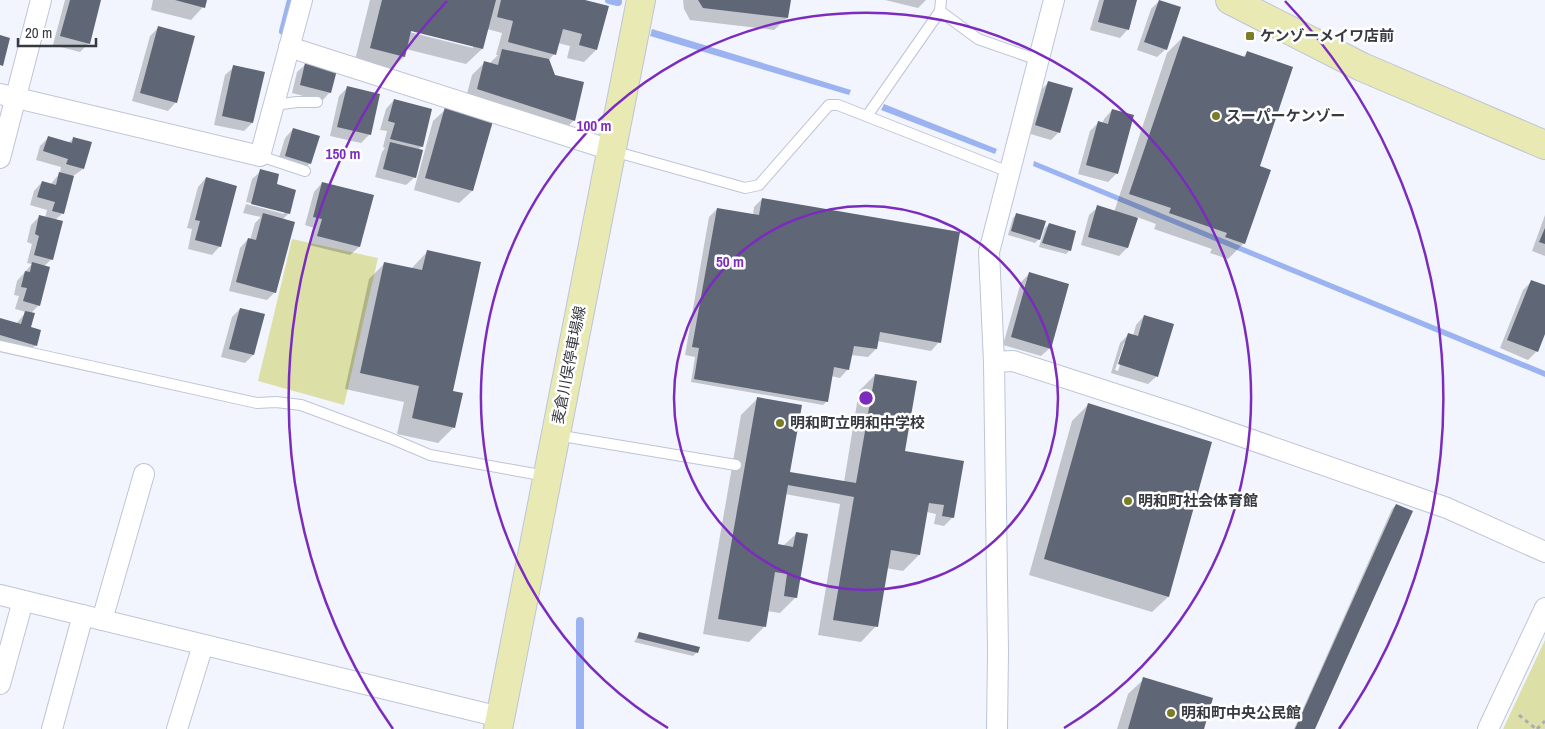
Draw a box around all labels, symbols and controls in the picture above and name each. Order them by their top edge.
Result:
scale bar [18,15,95,47]
text: 20 m [25,22,52,43]
place label: ケンゾーメイワ店前 [1260,25,1394,46]
marker: ケンゾーメイワ店前 [1244,30,1256,42]
place label: スーパーケンゾー [1226,105,1345,126]
marker: スーパーケンゾー [1210,110,1222,122]
text: 100 m [577,115,611,136]
text: 150 m [326,143,360,164]
text: 50 m [716,251,744,272]
street label: 麦倉川俣停車場線 [547,304,590,426]
centre of rings [857,389,875,407]
place label: 明和町立明和中学校 [790,412,925,433]
marker: 明和町立明和中学校 [774,417,786,429]
place label: 明和町社会体育館 [1138,490,1258,511]
marker: 明和町社会体育館 [1122,495,1134,507]
place label: 明和町中央公民館 [1181,702,1301,723]
marker: 明和町中央公民館 [1165,707,1177,719]

